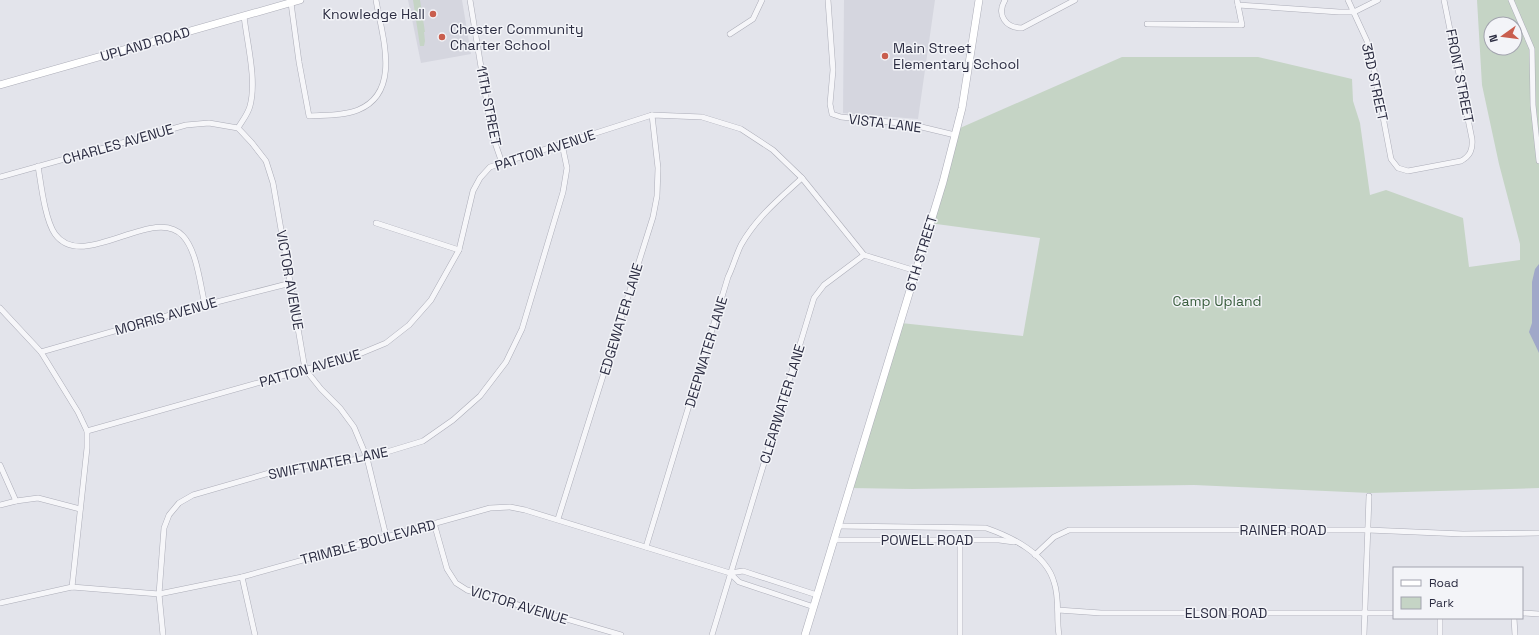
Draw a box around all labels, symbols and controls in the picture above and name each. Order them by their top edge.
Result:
place label: Knowledge Hall [322,5,425,23]
marker: Knowledge Hall [428,9,438,19]
north arrow [1483,16,1523,56]
place label: Chester Community Charter School [450,20,584,54]
street label: UPLAND ROAD [98,23,192,65]
street label: FRONT STREET [1442,27,1478,125]
marker: Chester Community Charter School [437,32,447,42]
text: N [1486,33,1501,44]
place label: Main Street Elementary School [893,39,1019,73]
street label: 3RD STREET [1358,41,1392,123]
marker: Main Street Elementary School [880,51,890,61]
street label: 11TH STREET [472,64,506,148]
street label: VISTA LANE [848,110,923,136]
street label: CHARLES AVENUE [60,120,176,168]
street label: PATTON AVENUE [492,125,598,175]
street label: 6TH STREET [901,213,941,293]
street label: VICTOR AVENUE [272,229,308,332]
street label: EDGEWATER LANE [595,261,647,377]
park label: Camp Upland [1172,292,1262,310]
street label: MORRIS AVENUE [113,293,219,339]
street label: DEEPWATER LANE [681,294,731,410]
street label: CLEARWATER LANE [755,342,809,466]
street label: PATTON AVENUE [257,345,363,391]
street label: SWIFTWATER LANE [266,443,390,483]
street label: TRIMBLE BOULEVARD [298,515,438,569]
street label: RAINER ROAD [1240,521,1326,539]
street label: POWELL ROAD [881,531,973,549]
legend [1393,567,1523,619]
text: Road [1429,575,1458,591]
street label: VICTOR AVENUE [468,582,570,628]
text: Park [1429,595,1454,611]
street label: ELSON ROAD [1185,604,1267,622]

